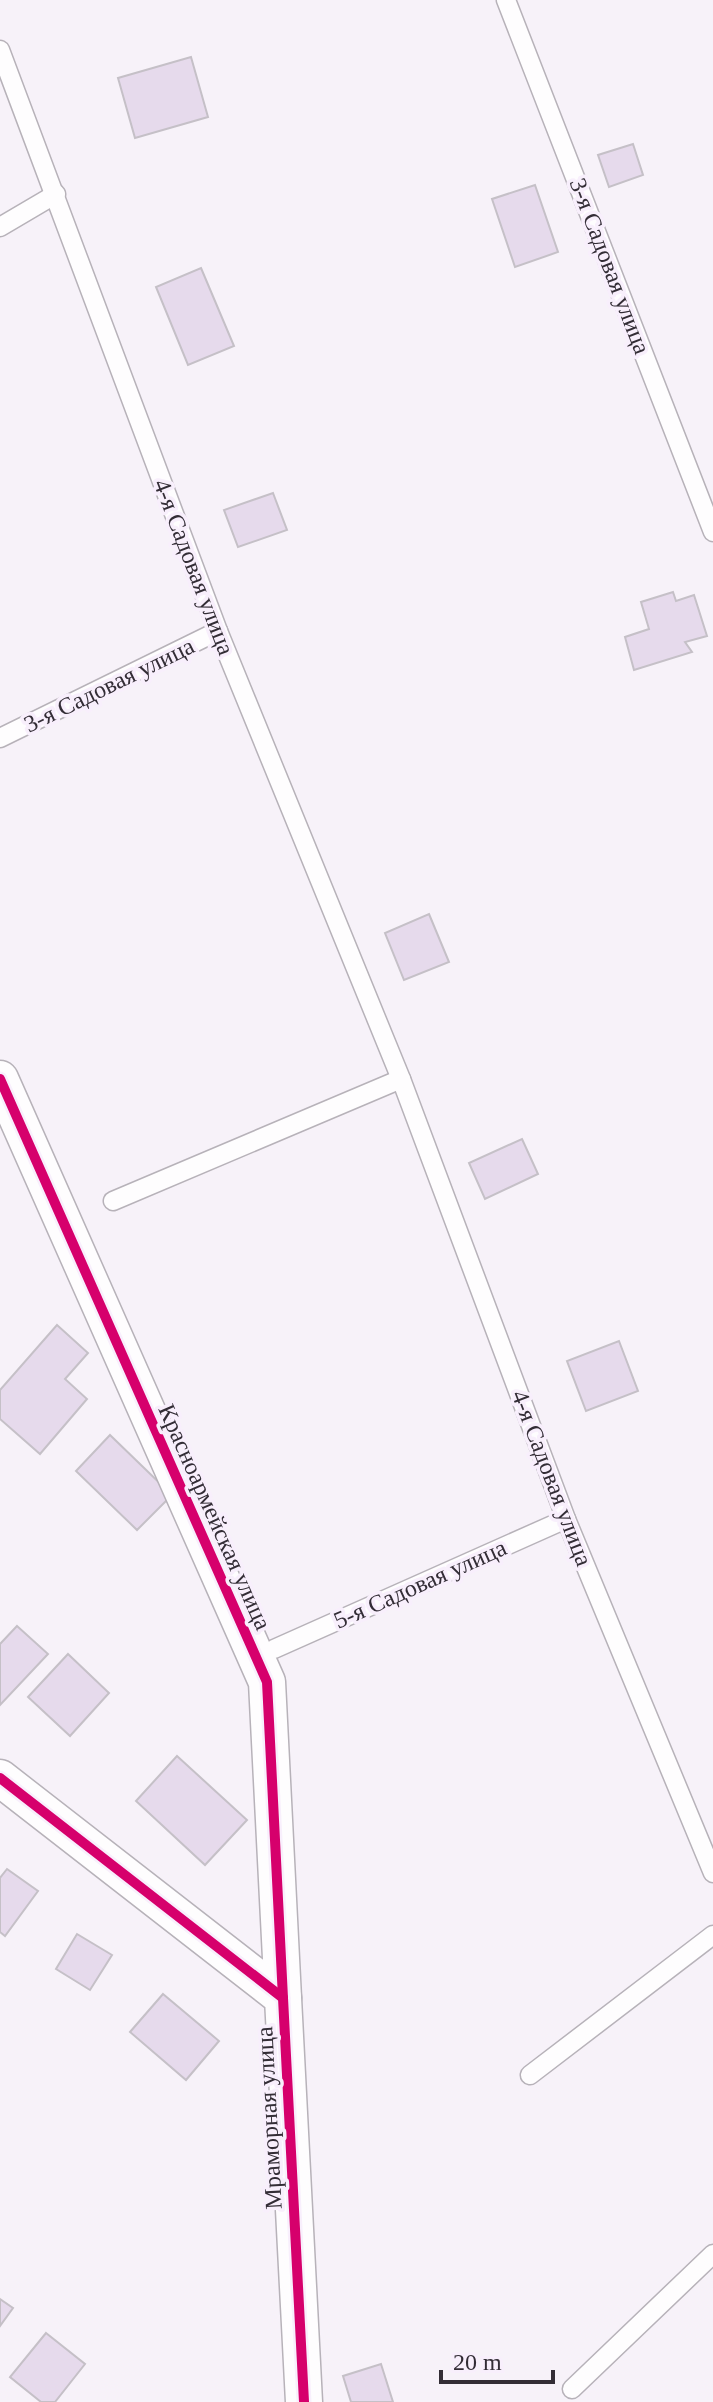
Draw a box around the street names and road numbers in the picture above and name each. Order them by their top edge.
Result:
street label: 3-я Садовая улица [565,175,656,358]
street label: 4-я Садовая улица [149,476,240,659]
street label: 3-я Садовая улица [20,632,199,737]
street label: 4-я Садовая улица [507,1387,598,1570]
street label: Красноармейская улица [153,1400,277,1634]
street label: 5-я Садовая улица [330,1534,511,1634]
street label: Мраморная улица [251,2026,287,2210]

